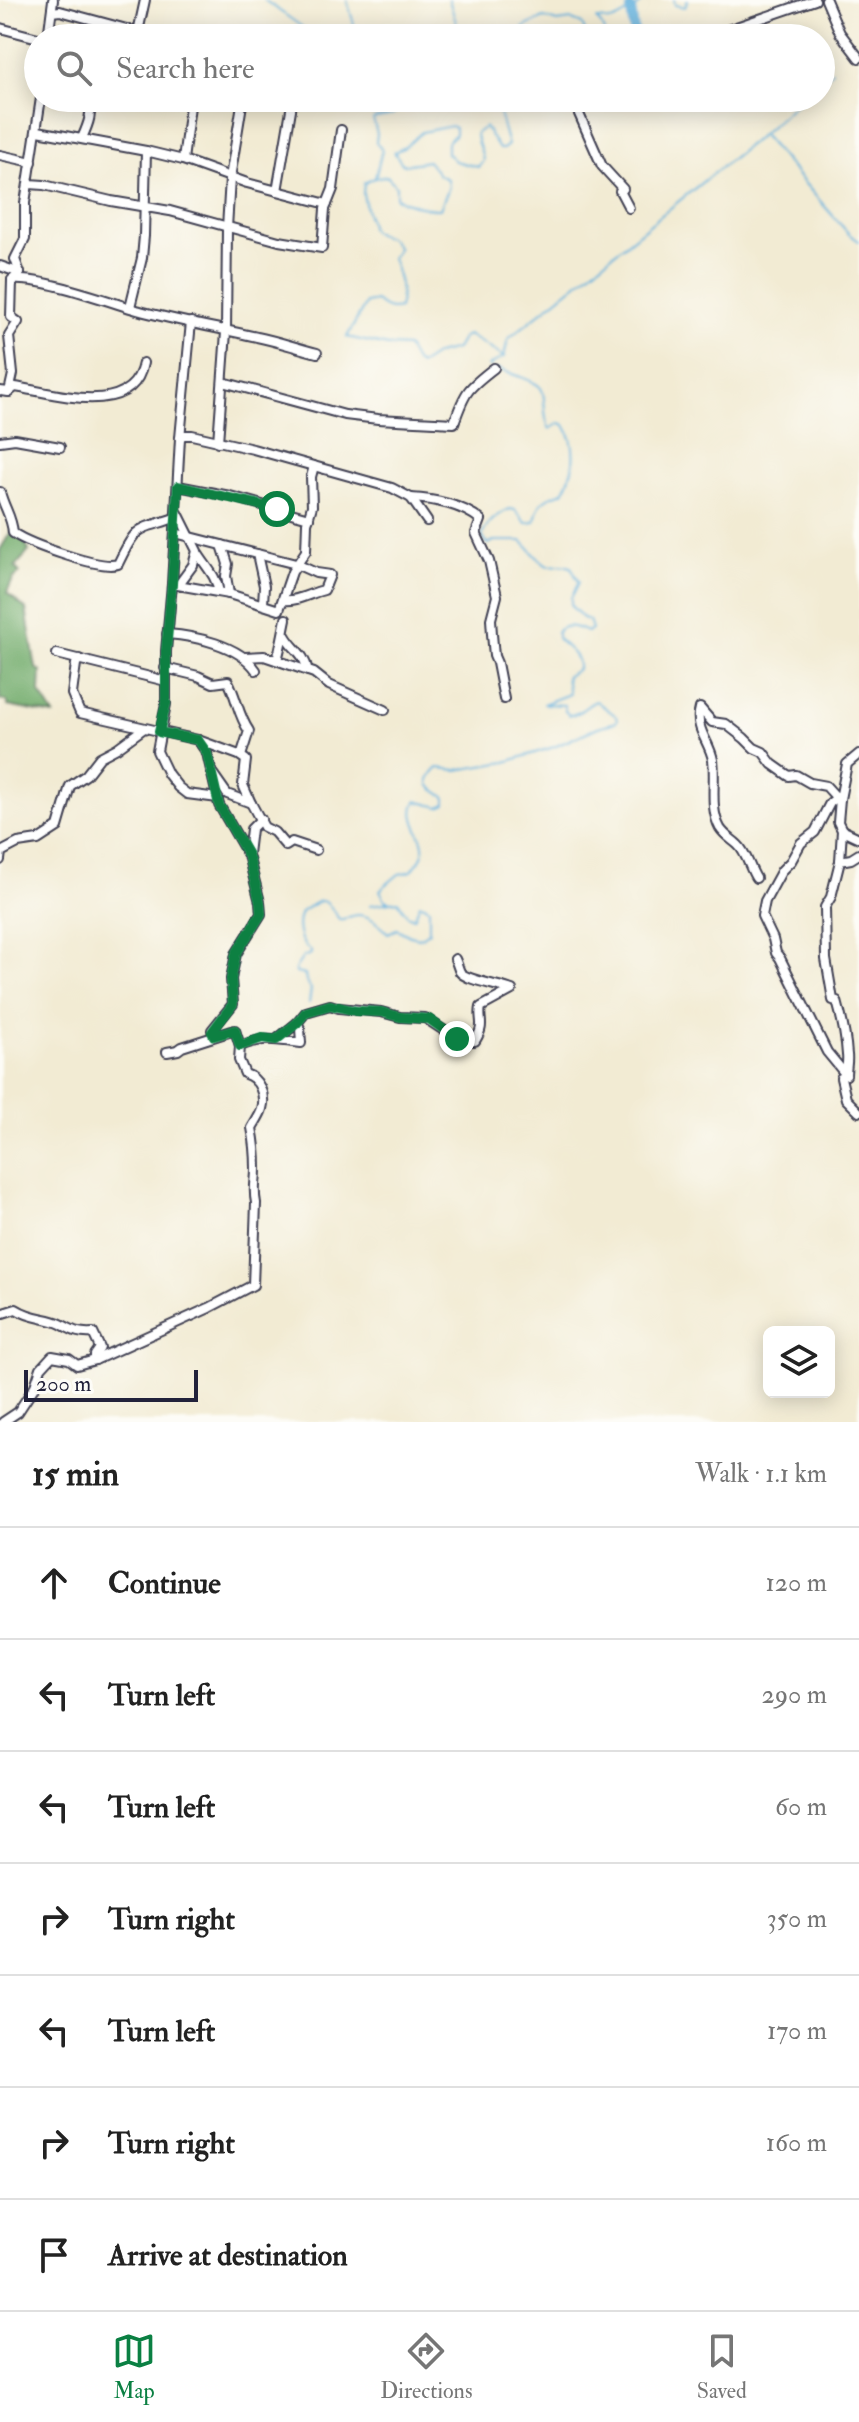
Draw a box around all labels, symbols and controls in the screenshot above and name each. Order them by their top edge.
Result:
search box [24,24,835,112]
icon: search [52,46,96,90]
text: Search here [116,50,255,87]
route start [259,491,295,527]
route end [439,1021,475,1057]
map controls [763,1326,835,1398]
button: layers [763,1326,835,1398]
scale bar [24,1366,198,1402]
text: 200 m [36,1370,91,1398]
text: 15 min [32,1453,119,1496]
text: Walk · 1.1 km [695,1458,827,1490]
icon: ahead [32,1561,76,1605]
text: Continue [108,1565,221,1602]
text: 120 m [766,1567,827,1599]
icon: left [32,1673,76,1717]
text: Turn left [108,1677,215,1714]
text: 290 m [762,1679,827,1711]
icon: left [32,1785,76,1829]
text: Turn left [108,1789,215,1826]
text: 60 m [775,1791,827,1823]
icon: right [32,1897,76,1941]
text: Turn right [108,1901,235,1938]
text: 350 m [767,1903,827,1935]
icon: left [32,2009,76,2053]
text: Turn left [108,2013,215,2050]
text: 170 m [767,2015,827,2047]
icon: right [32,2121,76,2165]
text: Turn right [108,2125,235,2162]
text: 160 m [766,2127,827,2159]
icon: arrive [32,2233,76,2277]
text: Arrive at destination [108,2237,348,2274]
tab: Map [112,2329,156,2405]
tab: Directions [380,2329,473,2405]
tab: Saved [697,2329,747,2405]

